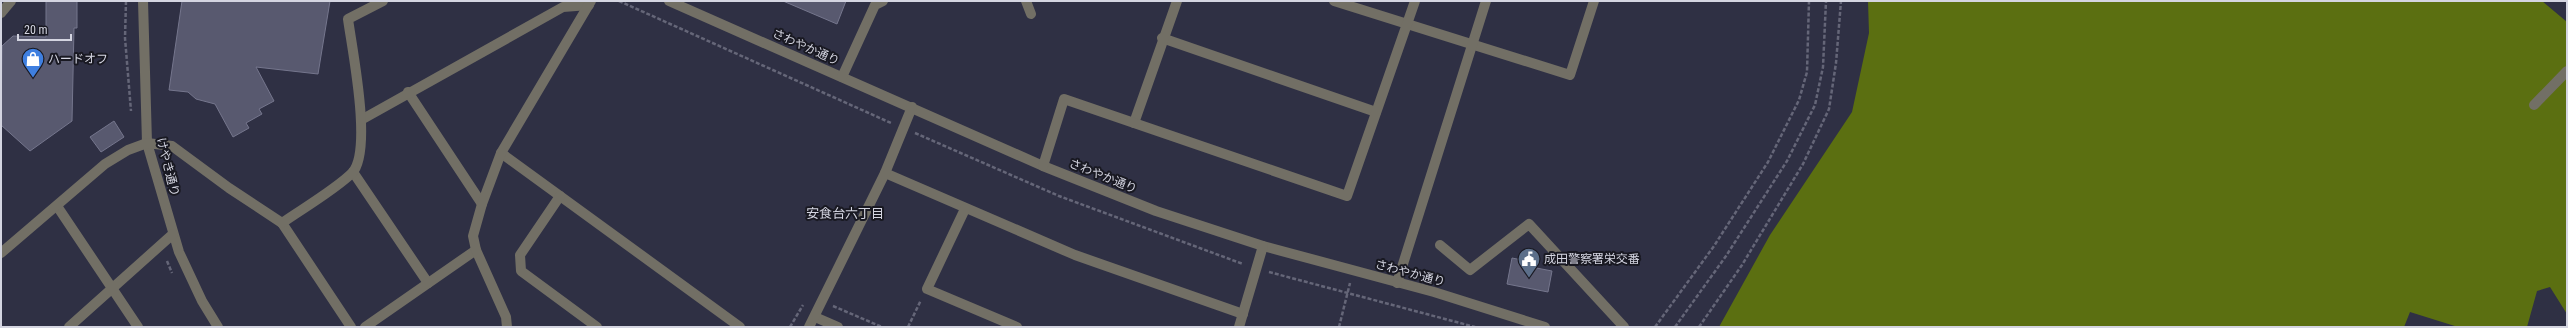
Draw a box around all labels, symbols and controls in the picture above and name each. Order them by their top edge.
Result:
scale bar [18,16,71,42]
text: 20 m [24,23,48,37]
street label: さわやか通り [770,26,842,68]
shop icon: ハードオフ [20,46,46,79]
place label: ハードオフ [48,52,108,66]
street label: けやき通り [154,136,182,198]
street label: さわやか通り [1067,156,1139,196]
district label: 安食台六丁目 [806,206,884,221]
public building icon: 成田警察署栄交番 [1516,246,1542,279]
place label: 成田警察署栄交番 [1544,252,1640,266]
street label: さわやか通り [1373,257,1447,289]

